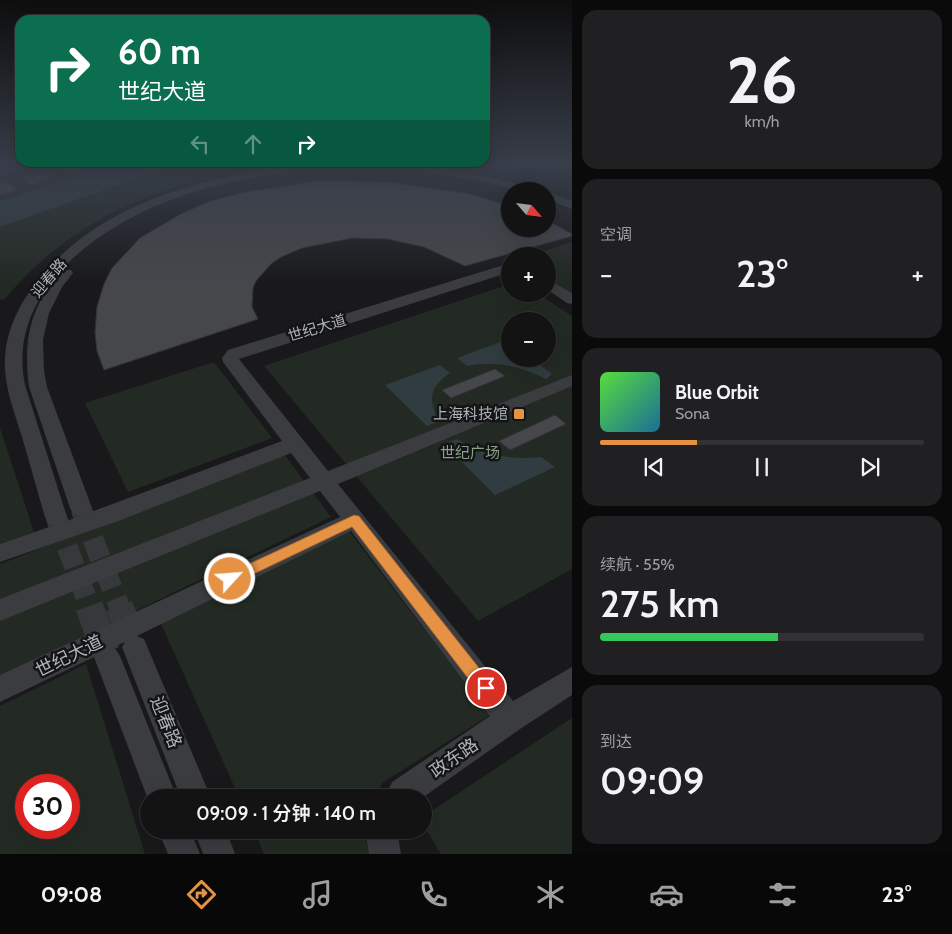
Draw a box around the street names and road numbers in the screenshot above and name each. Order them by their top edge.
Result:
street label: 迎春路 [28,255,70,301]
street label: 世纪大道 [286,311,348,345]
street label: 世纪大道 [32,630,106,682]
street label: 迎春路 [146,693,186,751]
street label: 政东路 [426,734,482,782]

